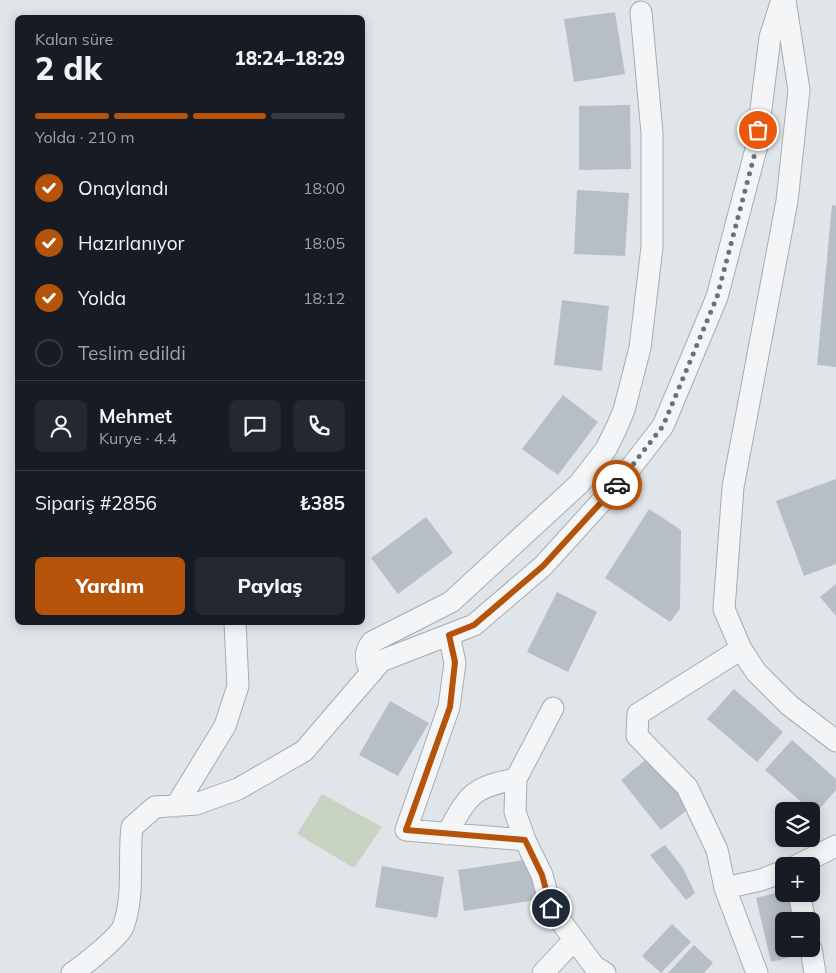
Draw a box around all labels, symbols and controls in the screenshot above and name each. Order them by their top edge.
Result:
text: Kalan süre [35,29,113,49]
text: 18:24–18:29 [234,46,345,70]
text: 2 dk [35,48,102,88]
pin [737,109,779,151]
icon: bag [744,116,772,144]
text: Yolda · 210 m [35,127,135,147]
icon: check [35,174,63,202]
text: Onaylandı [78,176,168,200]
text: 18:00 [303,178,345,198]
icon: check [35,229,63,257]
text: Hazırlanıyor [78,231,185,255]
text: 18:05 [303,233,345,253]
icon: check [35,284,63,312]
text: Yolda [78,286,126,310]
text: 18:12 [303,288,345,308]
text: Teslim edildi [78,341,186,365]
button: person [35,400,87,452]
button: chat [229,400,281,452]
button: phone [293,400,345,452]
text: Mehmet [99,404,172,428]
text: Kurye · 4.4 [99,428,176,448]
courier [592,460,642,510]
icon: car [603,471,631,499]
text: Sipariş #2856 [35,491,157,515]
text: ₺385 [299,491,345,515]
button: Yardım [35,557,185,615]
button: Paylaş [195,557,345,615]
map controls [775,802,820,957]
button: layers [775,802,820,847]
button: + [775,857,820,902]
pin [530,887,572,929]
icon: home [537,894,565,922]
button: − [775,912,820,957]

